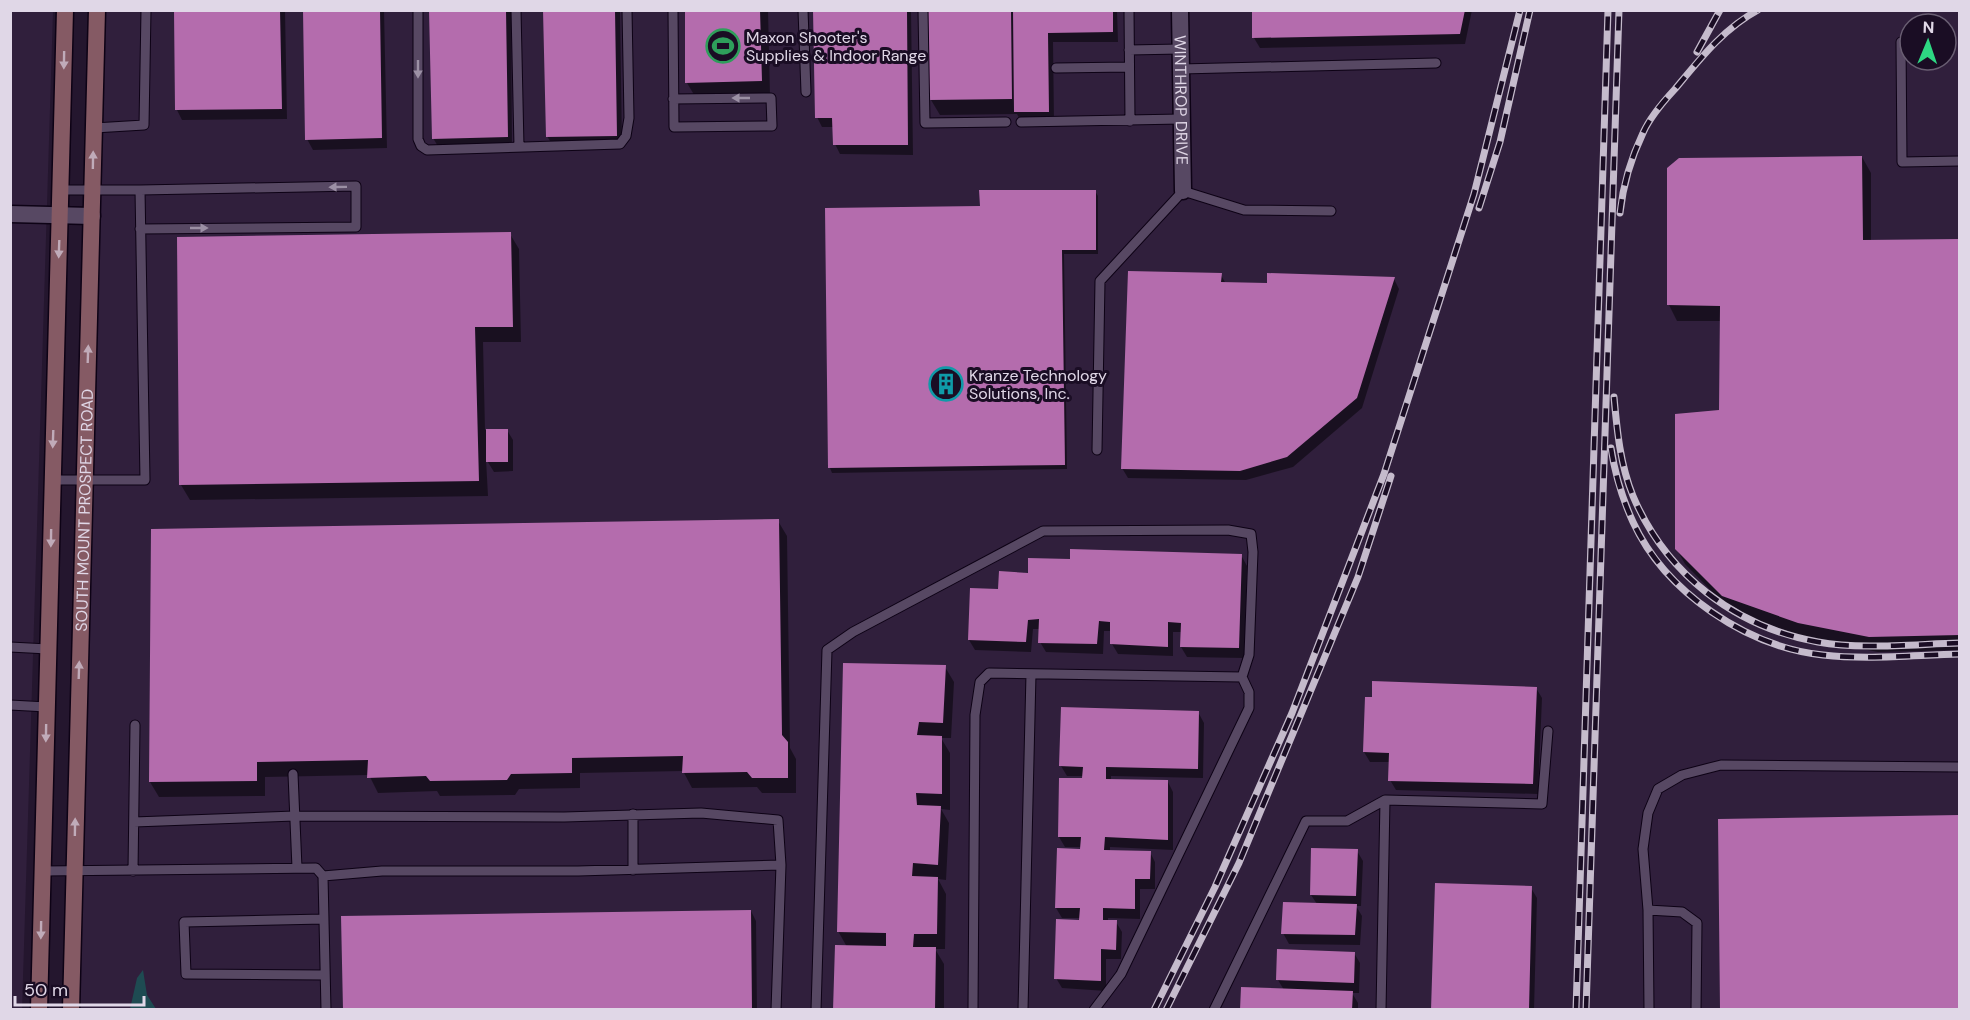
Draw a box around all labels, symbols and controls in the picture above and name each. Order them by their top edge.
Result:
north arrow [1898,12,1958,72]
text: N [1922,17,1935,38]
place label: Maxon Shooter's Supplies & Indoor Range [746,27,926,66]
sports icon: Maxon Shooter's Supplies & Indoor Range [705,28,741,64]
street label: WINTHROP DRIVE [1169,35,1193,165]
one-way arrow [59,50,68,69]
one-way arrow [413,59,423,78]
one-way arrow [731,93,750,103]
one-way arrow [88,150,97,169]
one-way arrow [329,182,348,191]
one-way arrow [189,223,208,233]
one-way arrow [54,239,63,258]
one-way arrow [83,344,93,363]
place label: Kranze Technology Solutions, Inc. [969,365,1107,404]
building icon: Kranze Technology Solutions, Inc. [928,366,964,402]
street label: SOUTH MOUNT PROSPECT ROAD [71,388,98,632]
one-way arrow [49,429,58,448]
one-way arrow [46,529,56,548]
one-way arrow [75,661,84,680]
one-way arrow [41,724,51,743]
one-way arrow [70,817,80,836]
one-way arrow [37,920,46,939]
scale bar [15,969,144,1007]
text: 50 m [24,978,68,1002]

